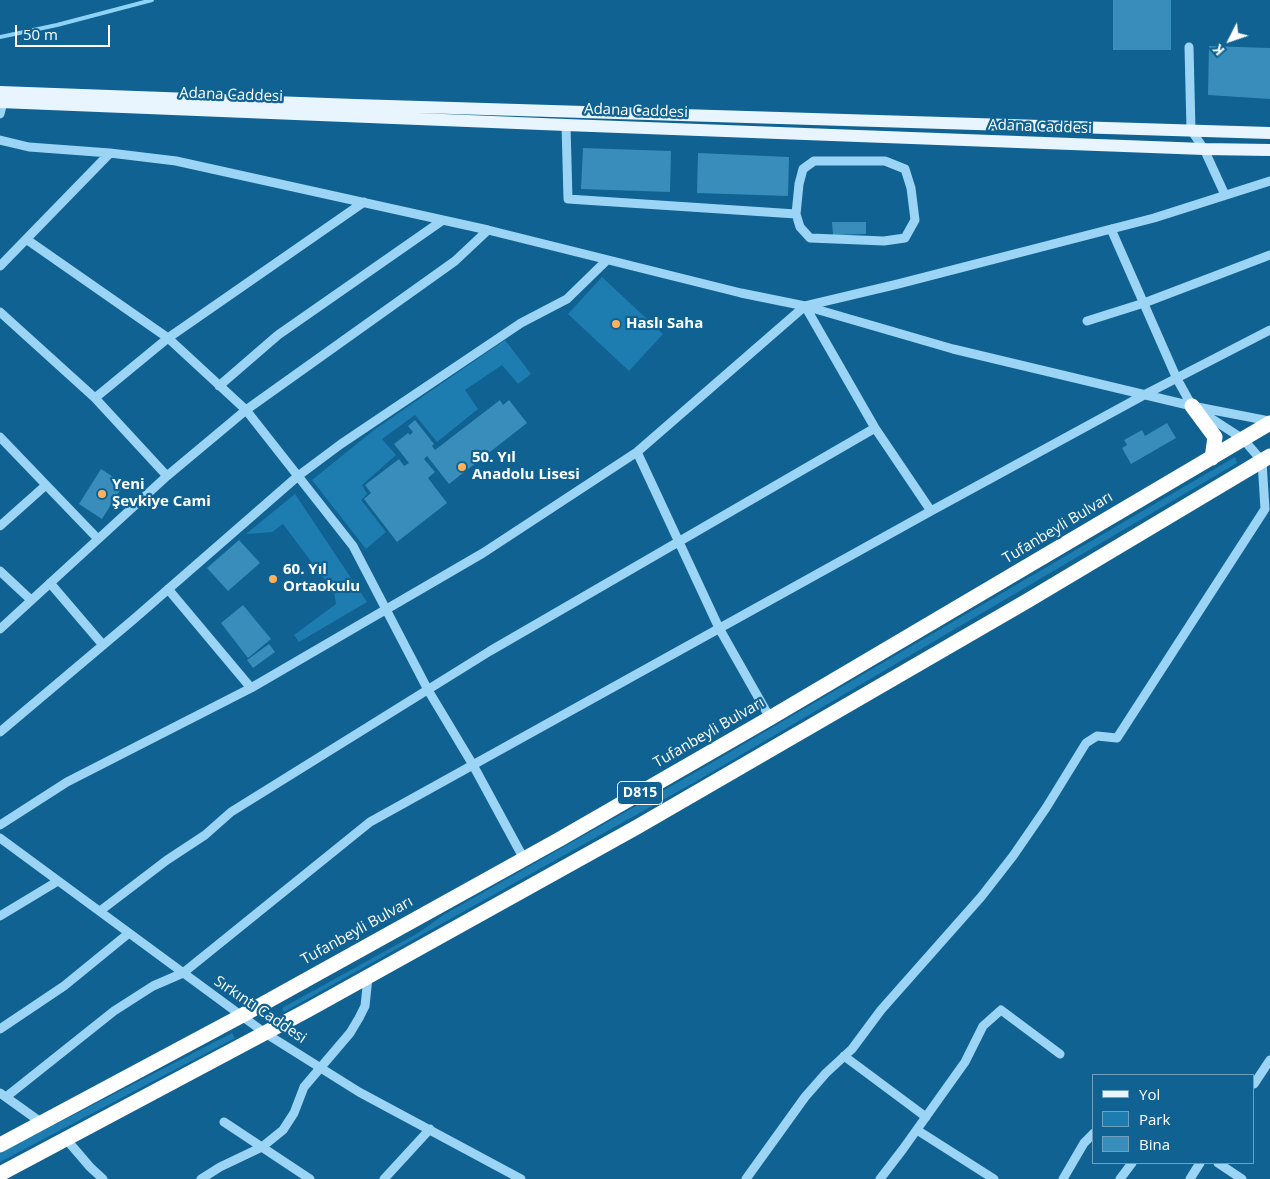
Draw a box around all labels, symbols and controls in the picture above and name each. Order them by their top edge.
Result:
scale bar [18,15,112,47]
north arrow [1205,15,1255,65]
text: 50 m [23,24,58,44]
text: K [1208,40,1229,60]
street label: Adana Caddesi [179,84,283,106]
street label: Adana Caddesi [584,100,688,122]
street label: Adana Caddesi [988,116,1092,138]
place label: Haslı Saha [626,315,703,333]
marker: Haslı Saha [610,318,622,330]
place label: 50. Yıl Anadolu Lisesi [472,449,580,484]
marker: 50. Yıl Anadolu Lisesi [456,461,468,473]
place label: Yeni Şevkiye Cami [112,476,211,511]
marker: Yeni Şevkiye Cami [96,488,108,500]
street label: Tufanbeyli Bulvarı [1000,488,1116,568]
place label: 60. Yıl Ortaokulu [283,561,360,596]
marker: 60. Yıl Ortaokulu [267,573,279,585]
street label: Tufanbeyli Bulvarı [650,694,768,772]
road number: D815 [618,781,662,804]
street label: Tufanbeyli Bulvarı [298,893,416,969]
street label: Sırkıntı Caddesi [210,972,310,1048]
legend [1092,1074,1255,1164]
text: Yol [1139,1084,1160,1104]
text: Park [1139,1109,1170,1129]
text: Bina [1139,1134,1170,1154]

